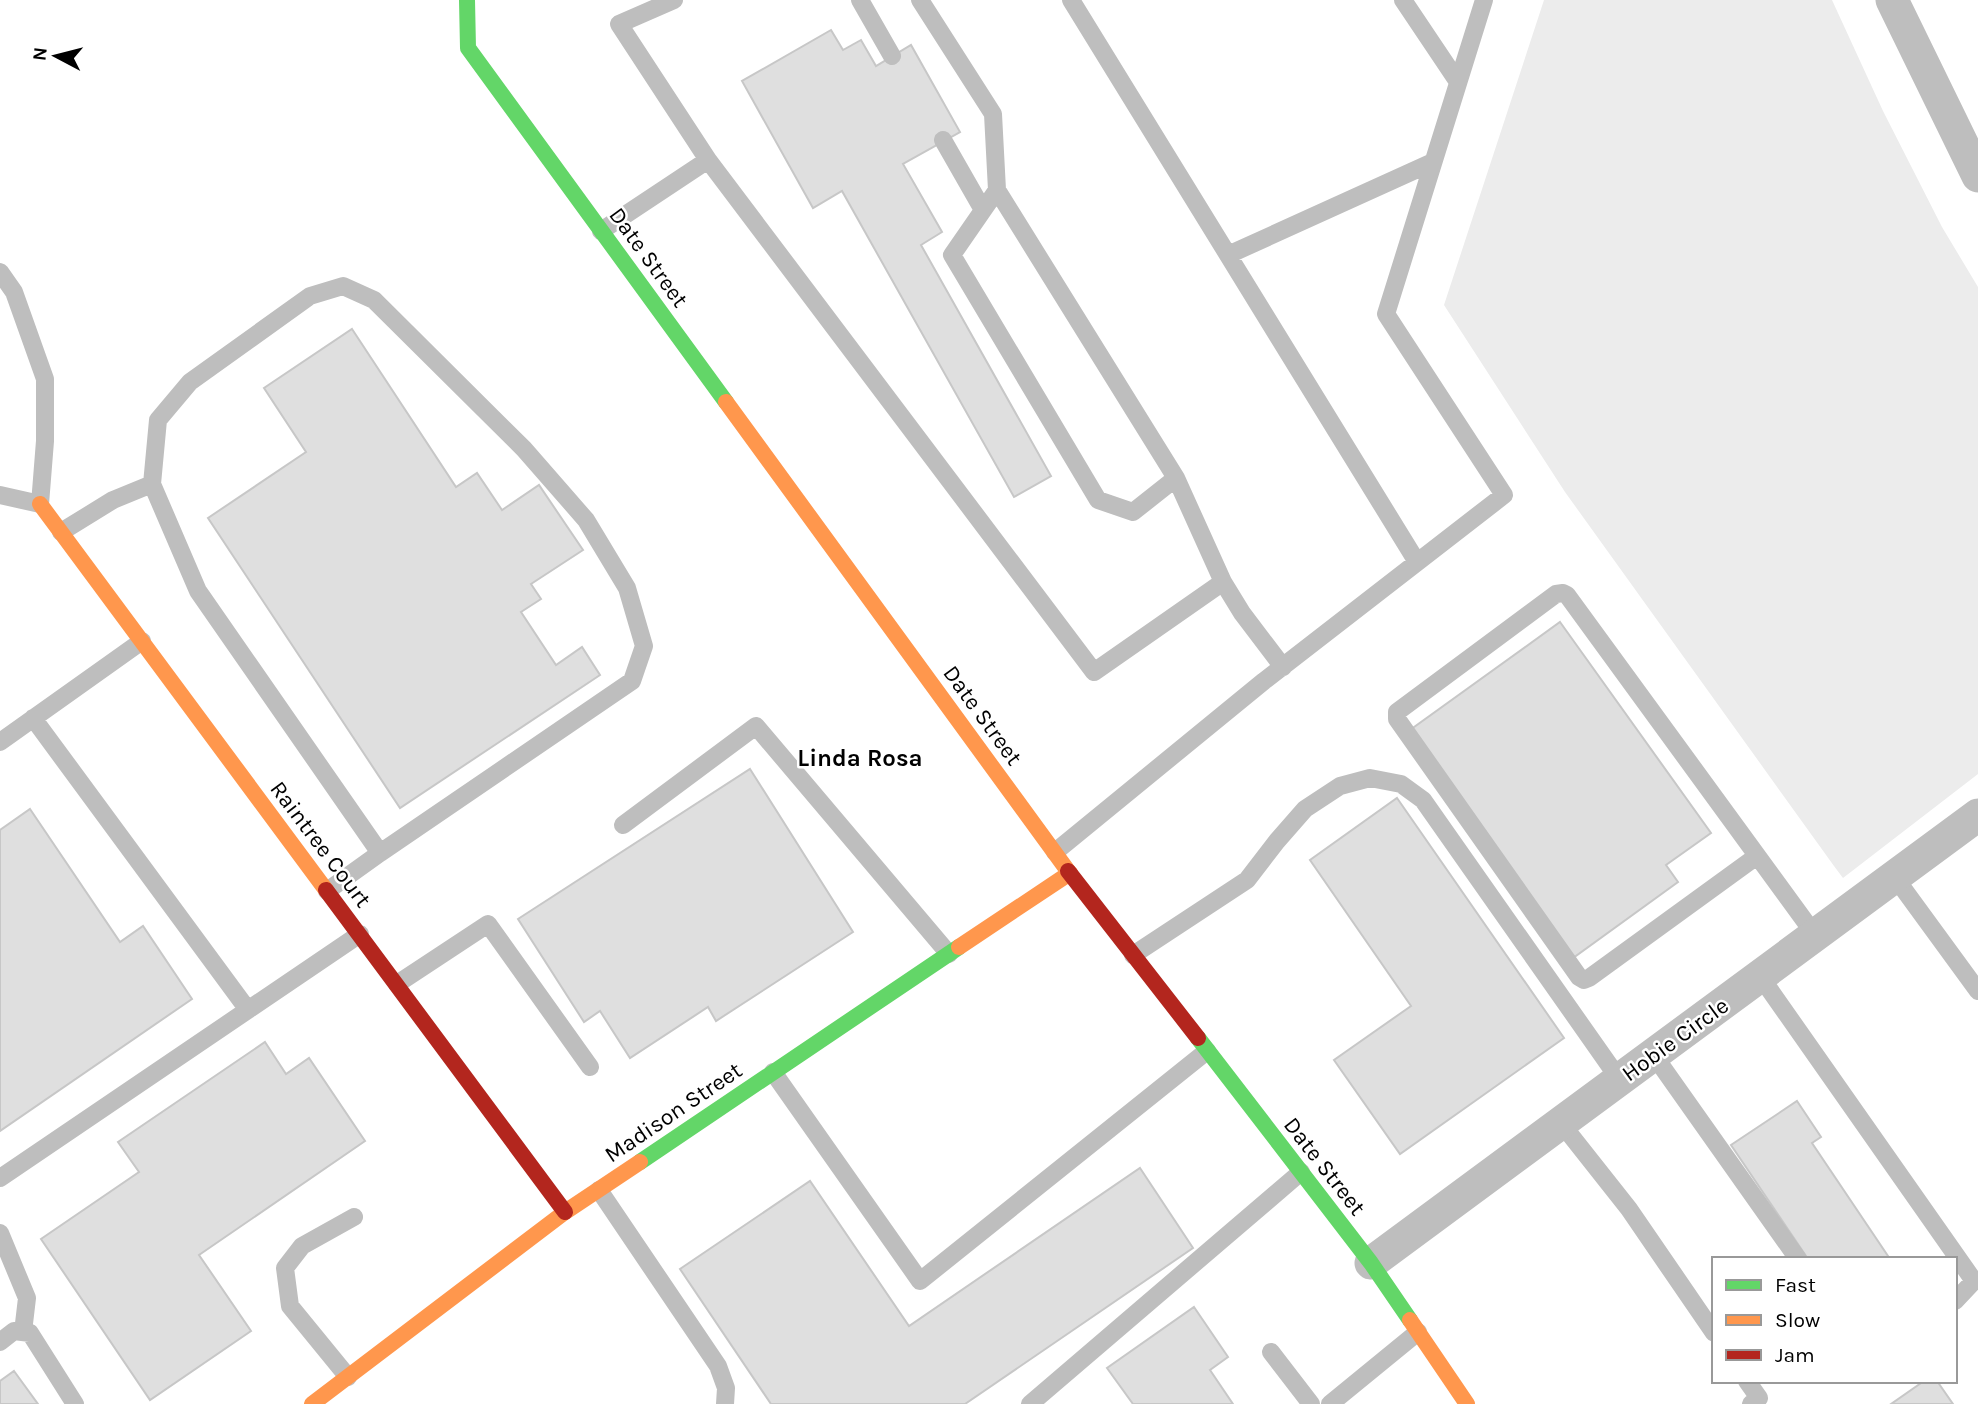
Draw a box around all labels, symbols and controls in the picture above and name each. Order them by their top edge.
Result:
north arrow [21,21,91,91]
text: N [28,46,52,62]
street label: Date Street [603,202,694,313]
street label: Date Street [937,660,1028,771]
district label: Linda Rosa [797,744,923,772]
street label: Raintree Court [264,776,377,913]
street label: Hobie Circle [1617,992,1734,1087]
street label: Madison Street [600,1056,747,1168]
street label: Date Street [1278,1112,1371,1221]
legend [1712,1257,1957,1383]
text: Fast [1775,1273,1816,1297]
text: Slow [1775,1308,1820,1332]
text: Jam [1775,1343,1815,1367]

